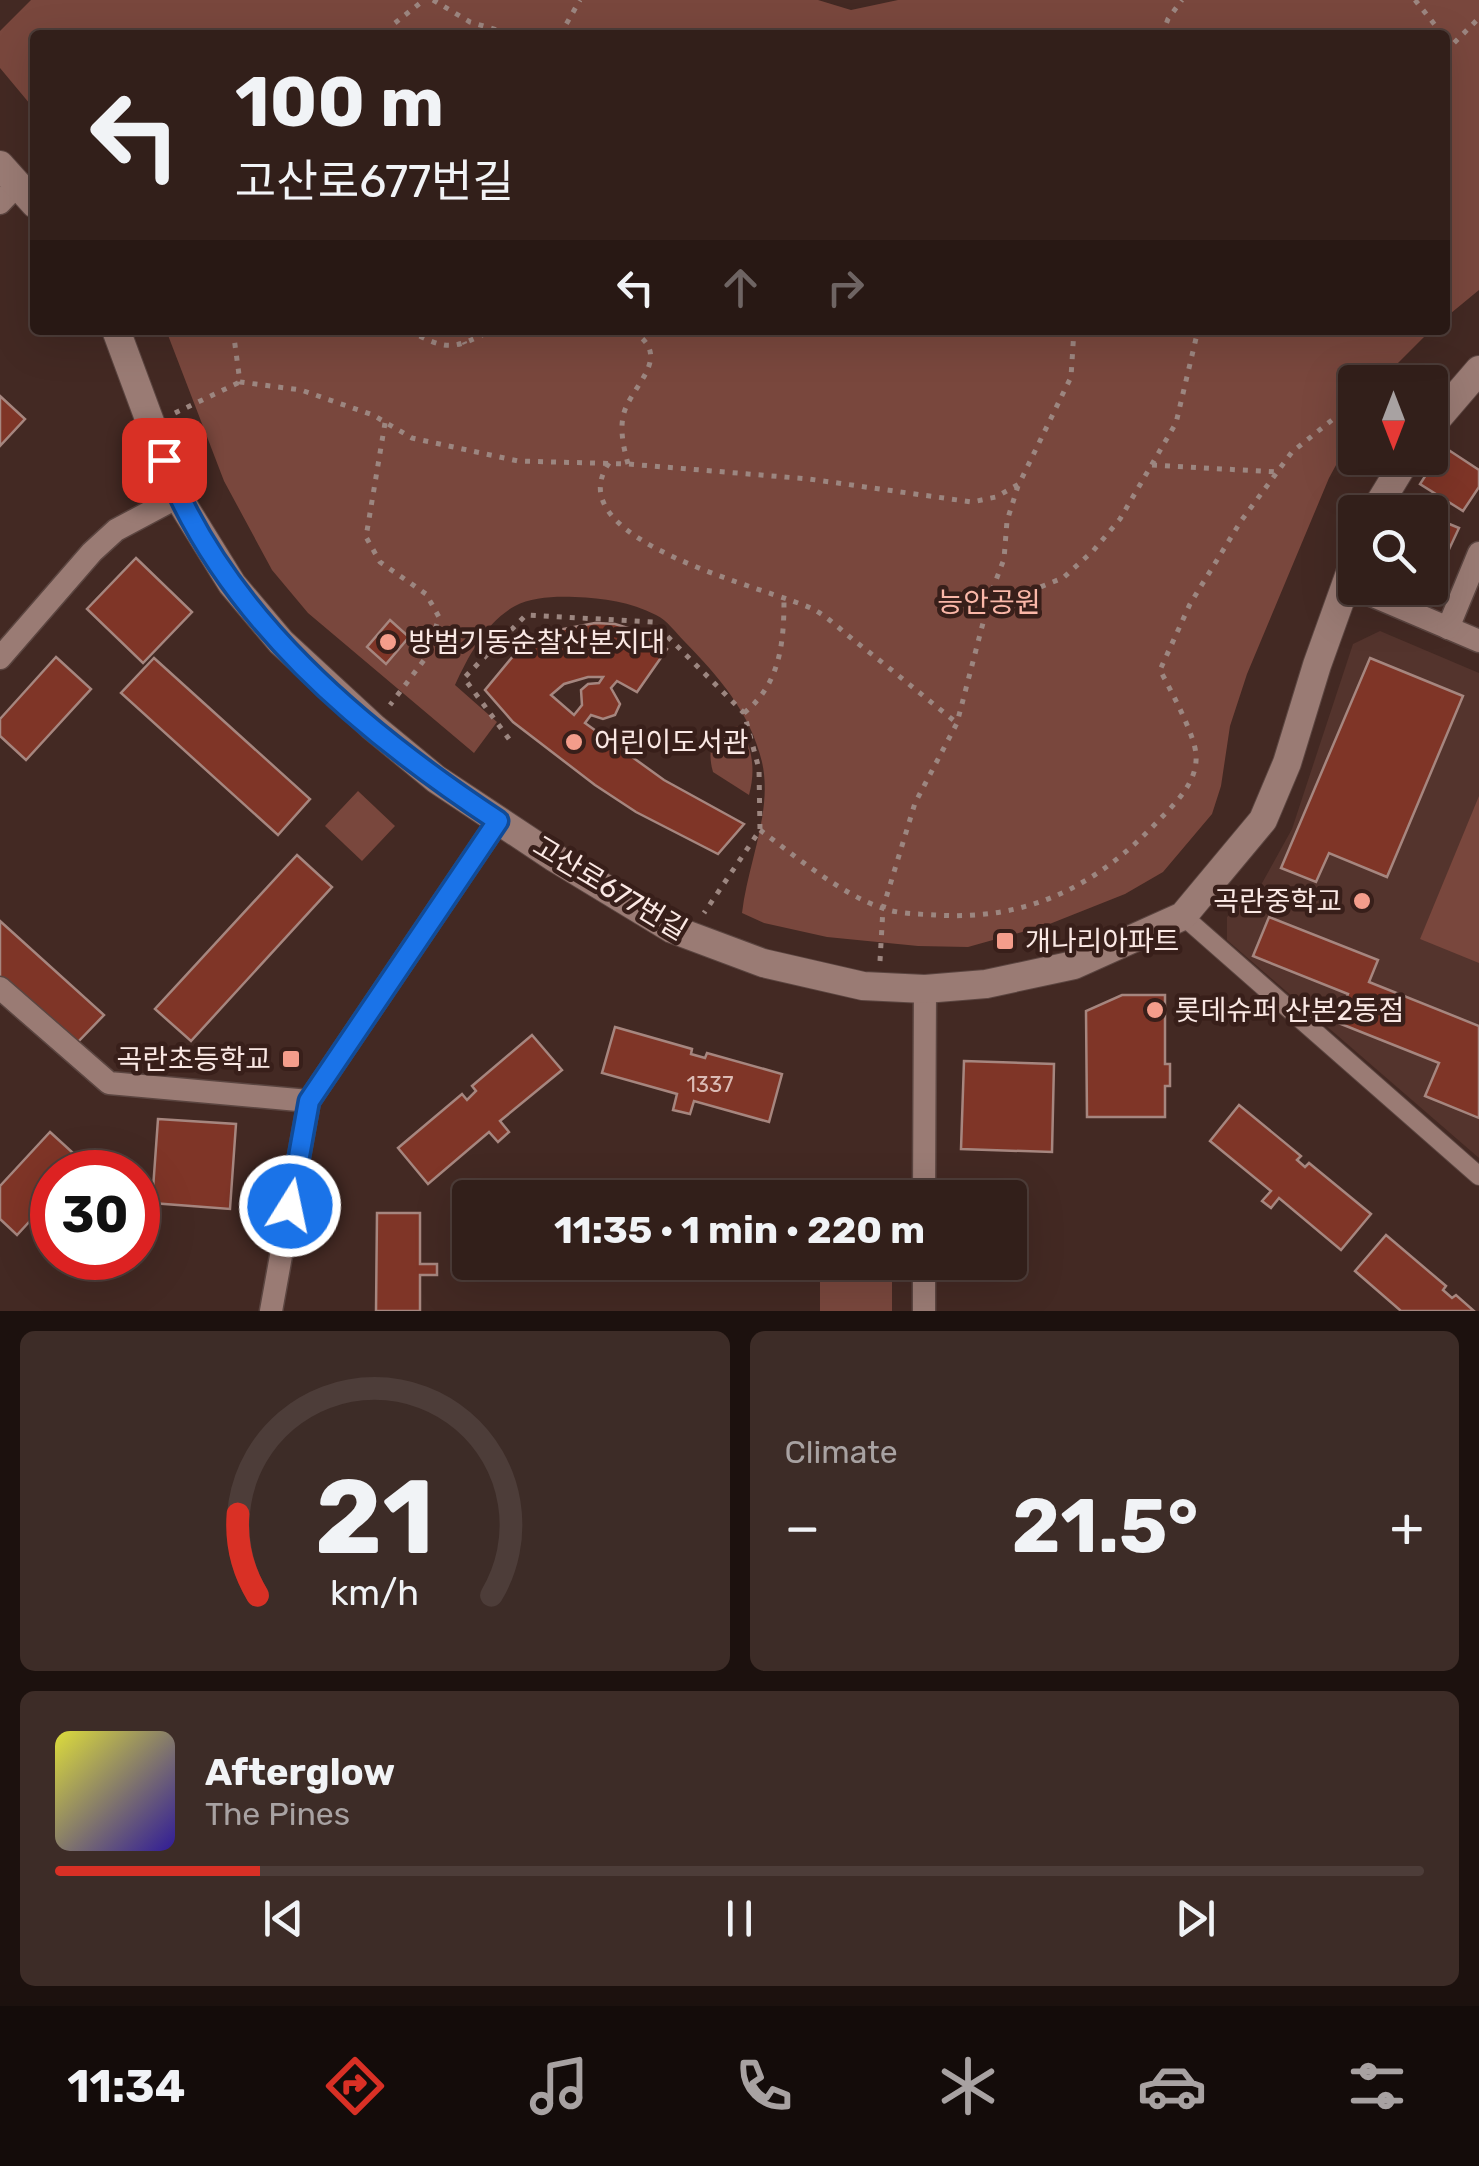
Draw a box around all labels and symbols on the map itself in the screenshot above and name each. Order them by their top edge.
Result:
north arrow [1338,365,1448,475]
pin [122,418,207,503]
park label: 능안공원 [937,586,1041,619]
place label: 방범기동순찰산본지대 [408,626,666,659]
marker: 방범기동순찰산본지대 [377,631,399,653]
place label: 어린이도서관 [594,726,749,759]
marker: 어린이도서관 [563,731,585,753]
street label: 고산로677번길 [527,829,693,947]
place label: 곡란중학교 [1213,885,1342,918]
marker: 곡란중학교 [1351,890,1373,912]
place label: 개나리아파트 [1025,925,1180,958]
marker: 개나리아파트 [994,930,1016,952]
place label: 롯데슈퍼 산본2동점 [1175,994,1404,1027]
marker: 롯데슈퍼 산본2동점 [1144,999,1166,1021]
place label: 곡란초등학교 [116,1043,271,1076]
marker: 곡란초등학교 [280,1048,302,1070]
house number: 1337 [686,1071,734,1098]
speed limit sign: 30 [30,1150,160,1280]
position arrow [238,1154,342,1258]

